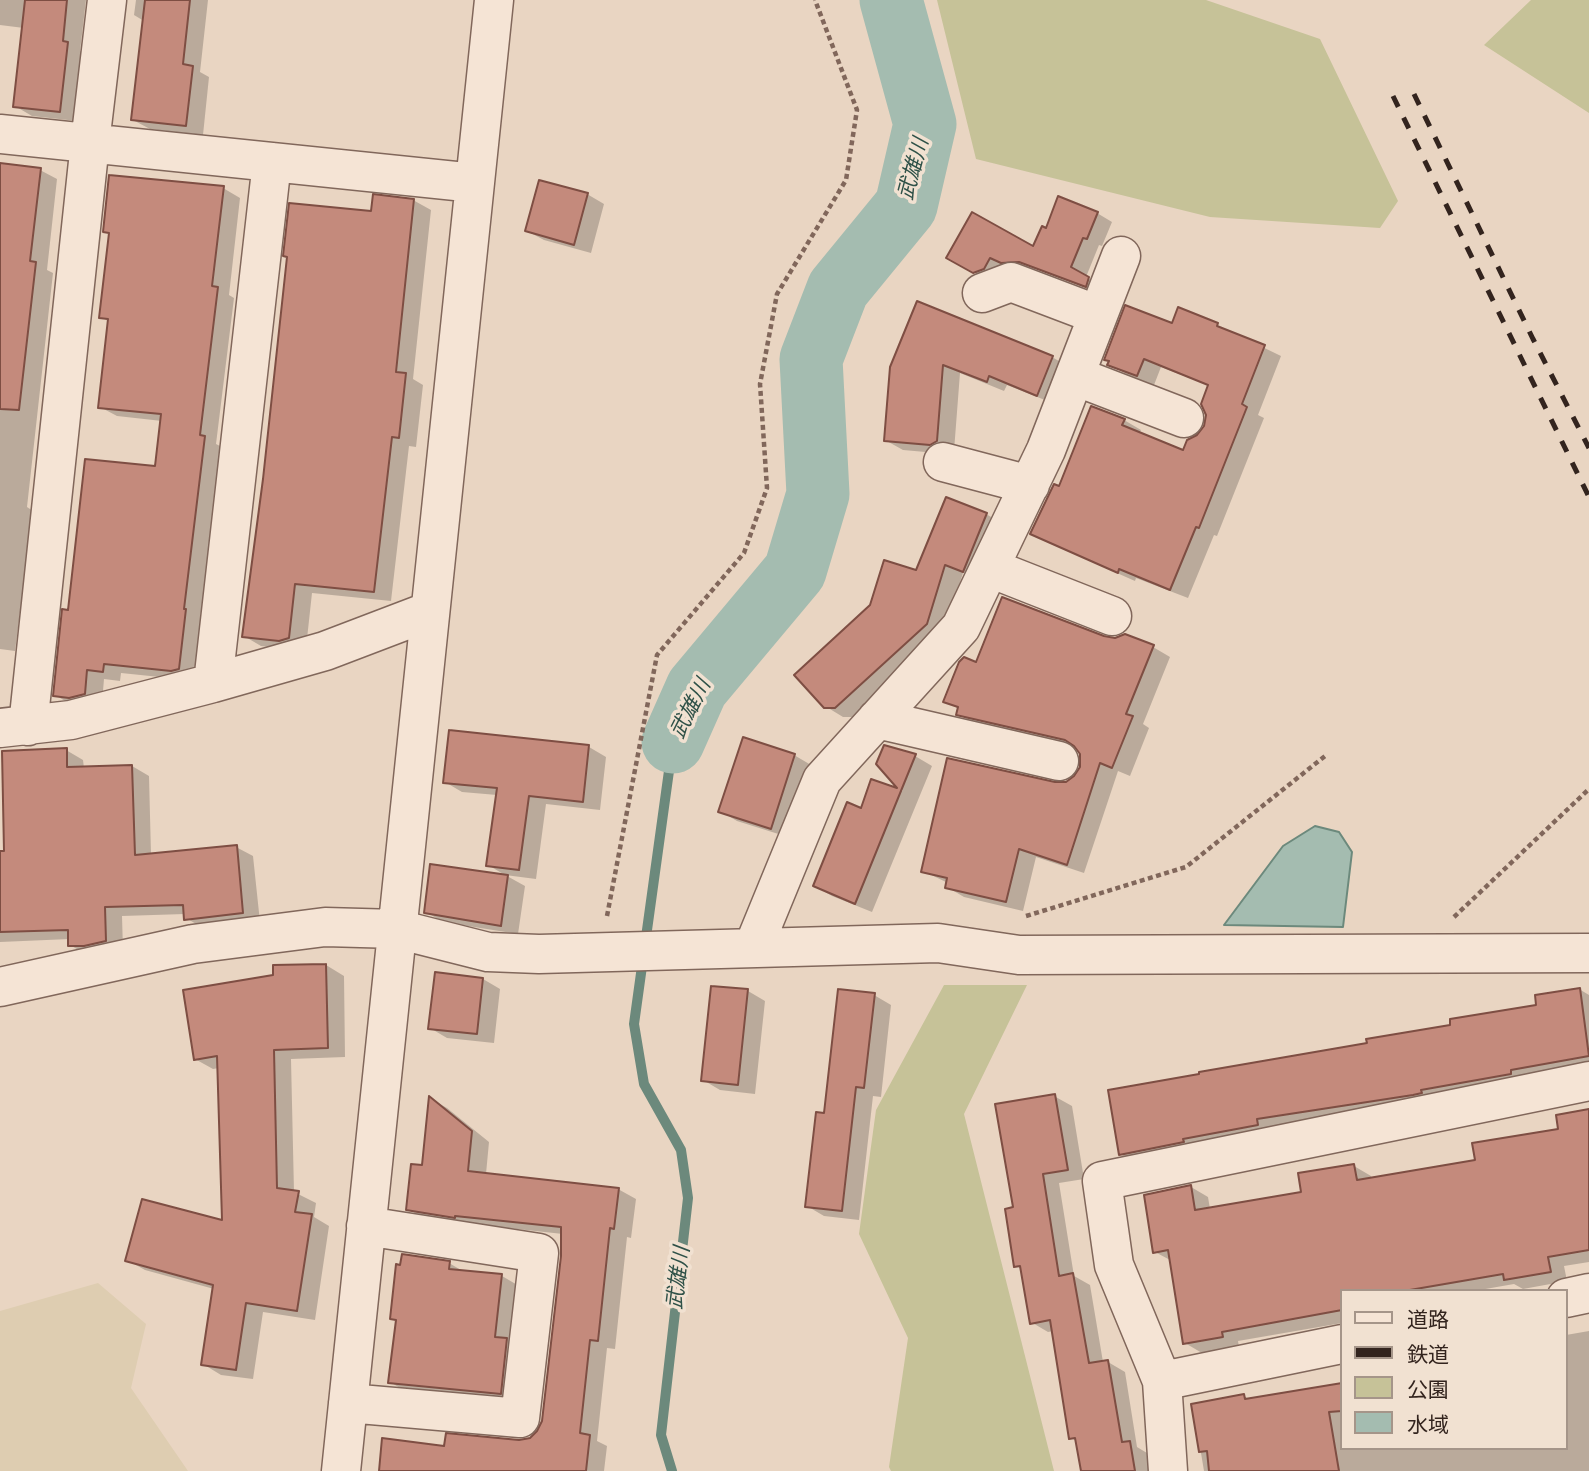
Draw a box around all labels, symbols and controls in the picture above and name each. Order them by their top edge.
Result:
water label: 武雄川 [894,135,934,203]
water label: 武雄川 [665,675,717,743]
water label: 武雄川 [663,1245,695,1311]
legend [1340,1289,1568,1450]
text: 道路 [1407,1306,1449,1333]
text: 鉄道 [1407,1341,1449,1368]
text: 公園 [1407,1376,1449,1403]
text: 水域 [1407,1411,1449,1438]

